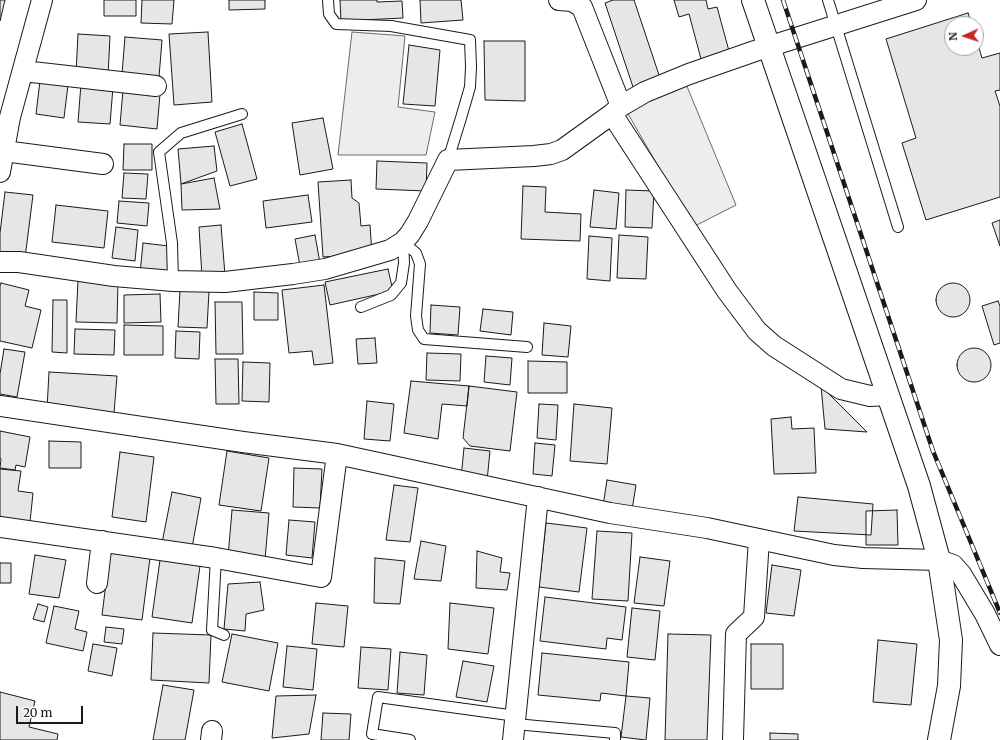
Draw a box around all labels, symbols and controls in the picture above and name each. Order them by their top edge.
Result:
north arrow [944,16,984,56]
text: N [946,32,960,41]
scale bar [18,698,85,724]
text: 20 m [23,705,52,720]

